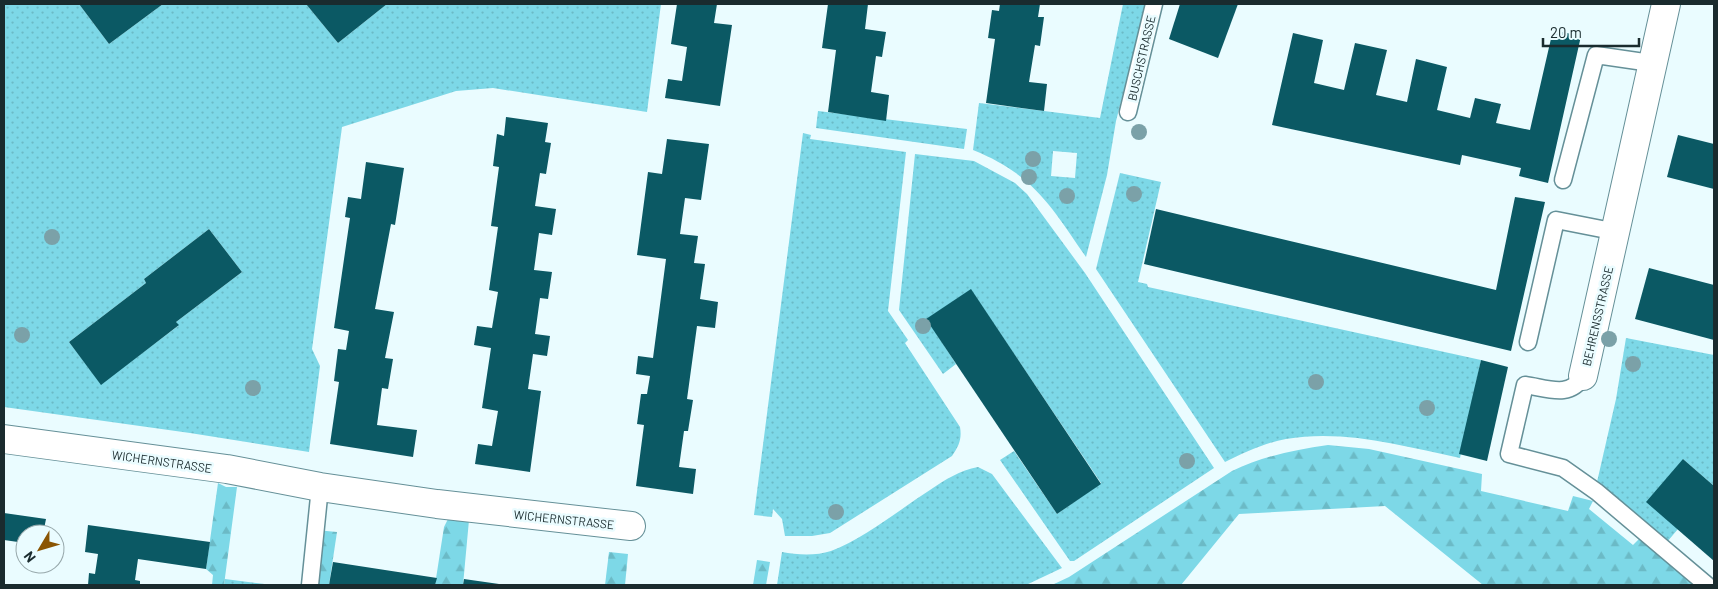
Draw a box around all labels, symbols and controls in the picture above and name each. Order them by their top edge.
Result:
street label: BUSCHSTRASSE [1124,14,1158,102]
scale bar [1543,15,1639,47]
text: 20 m [1550,23,1582,41]
street label: BEHRENSSTRASSE [1579,265,1615,367]
street label: WICHERNSTRASSE [111,447,213,475]
street label: WICHERNSTRASSE [513,507,615,531]
north arrow [15,524,65,574]
text: N [20,548,39,566]

